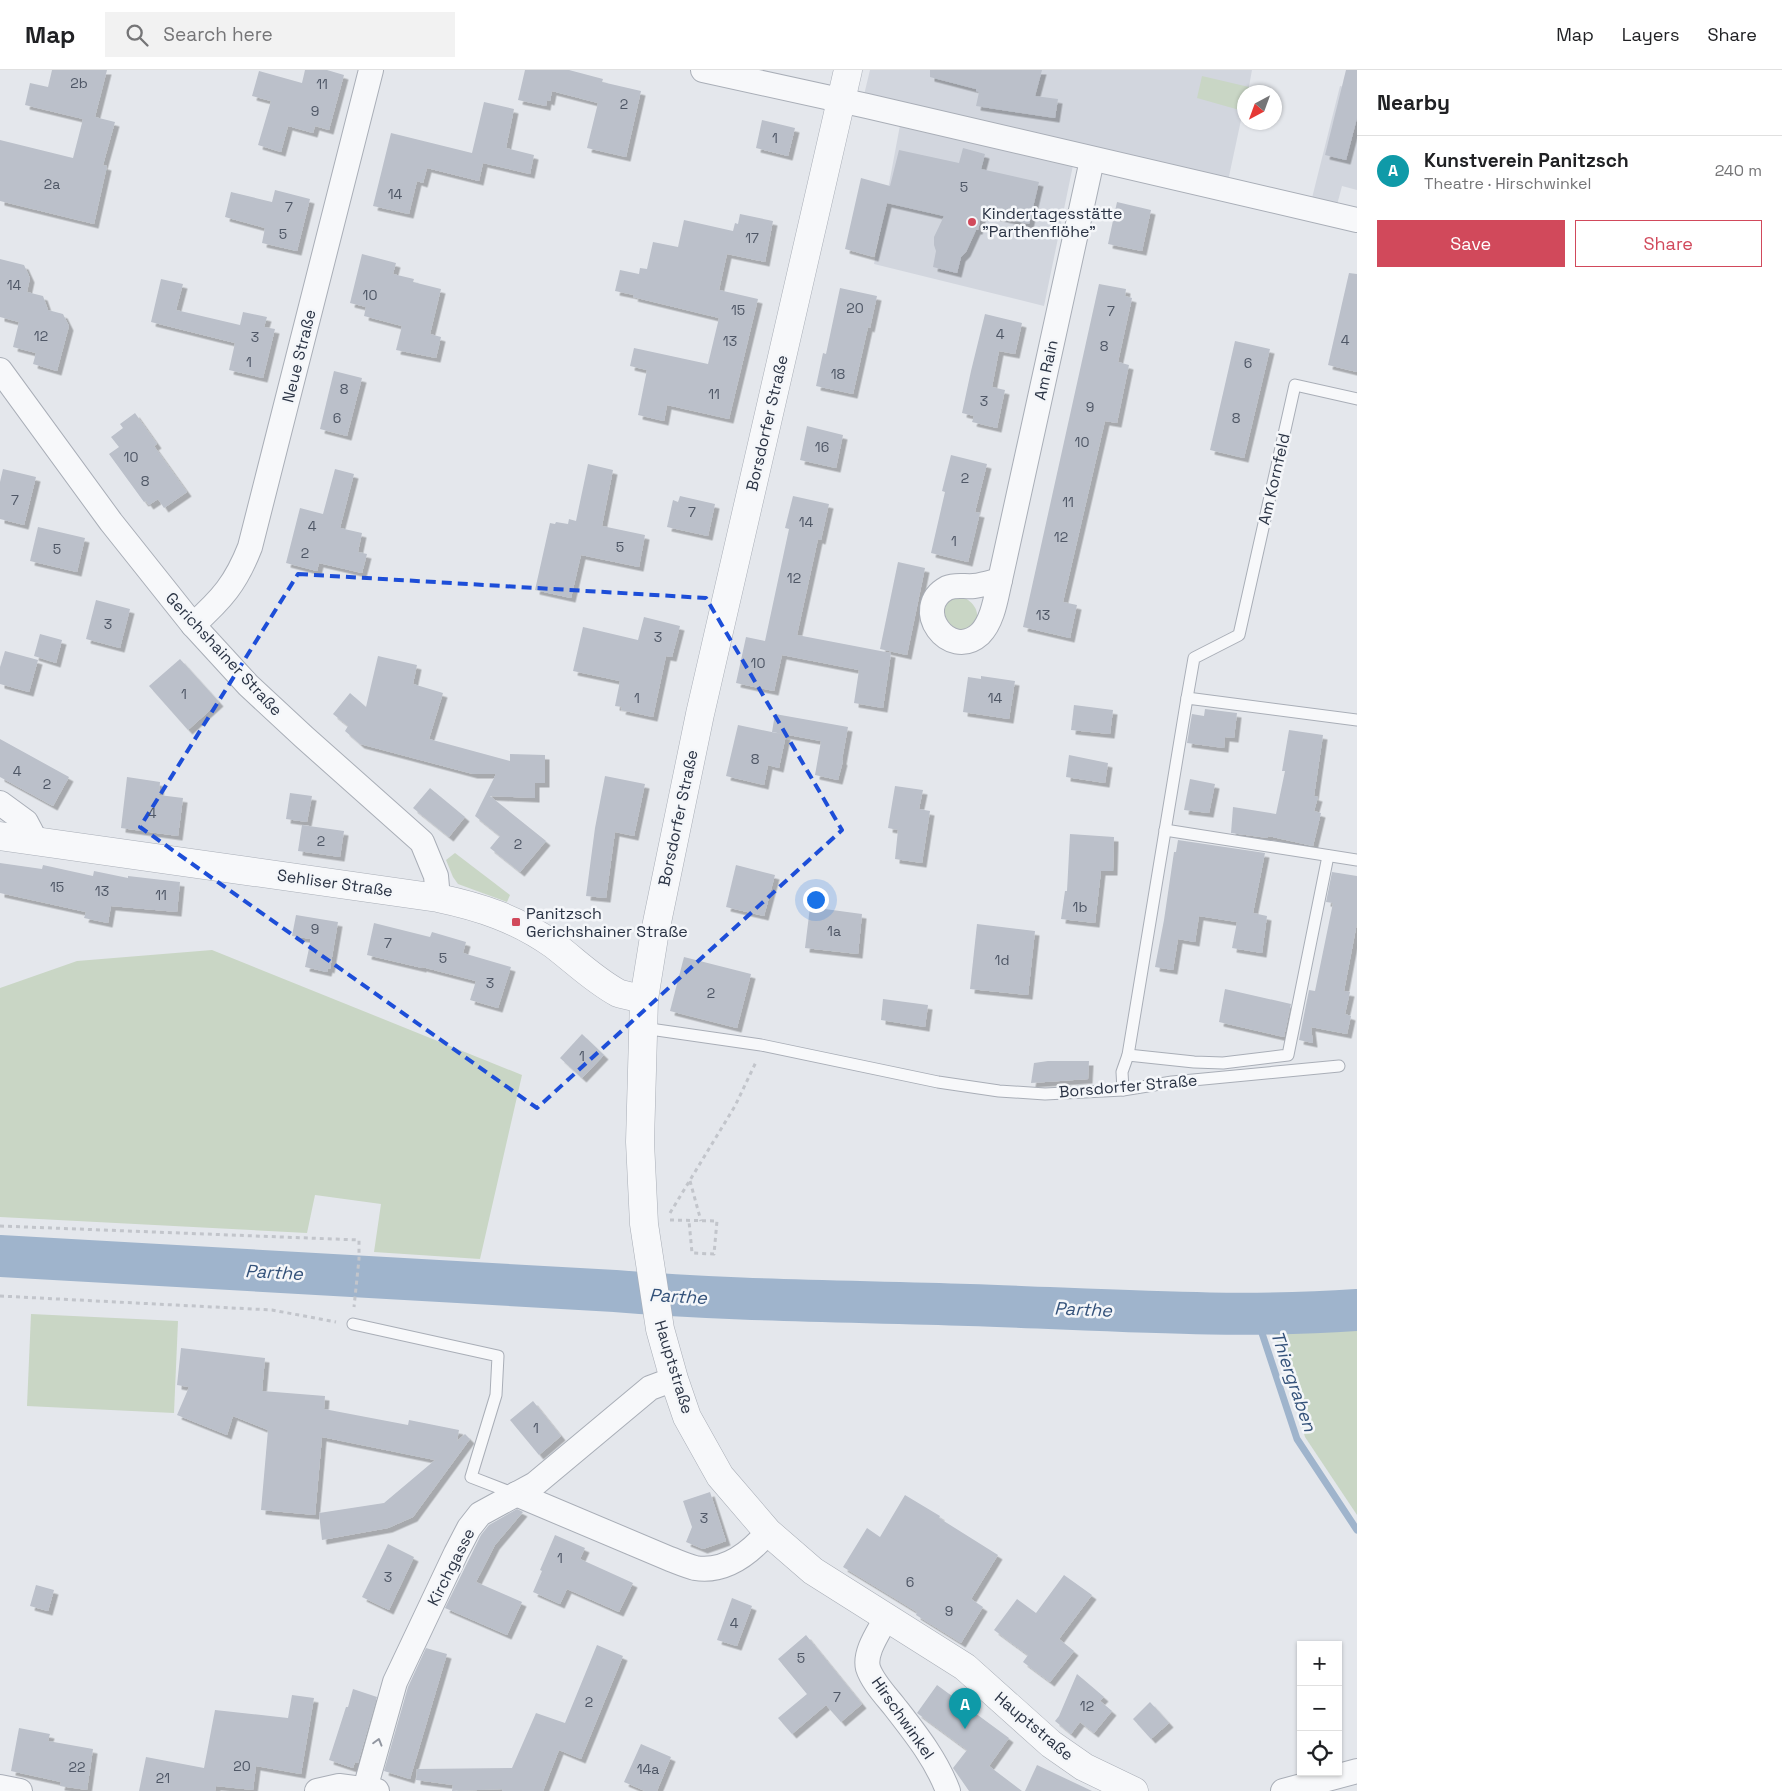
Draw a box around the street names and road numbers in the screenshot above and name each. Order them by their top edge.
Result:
street label: Neue Straße [277,307,321,405]
street label: Am Rain [1029,338,1063,402]
street label: Borsdorfer Straße [741,353,793,493]
street label: Am Kornfeld [1253,431,1295,527]
street label: Gerichshainer Straße [161,588,287,720]
street label: Borsdorfer Straße [653,748,703,888]
street label: Sehliser Straße [276,864,394,902]
street label: Borsdorfer Straße [1058,1069,1198,1103]
street label: Hauptstraße [650,1318,698,1416]
street label: Kirchgasse [422,1525,480,1609]
street label: Hirschwinkel [867,1673,939,1763]
street label: Hauptstraße [990,1687,1078,1765]

